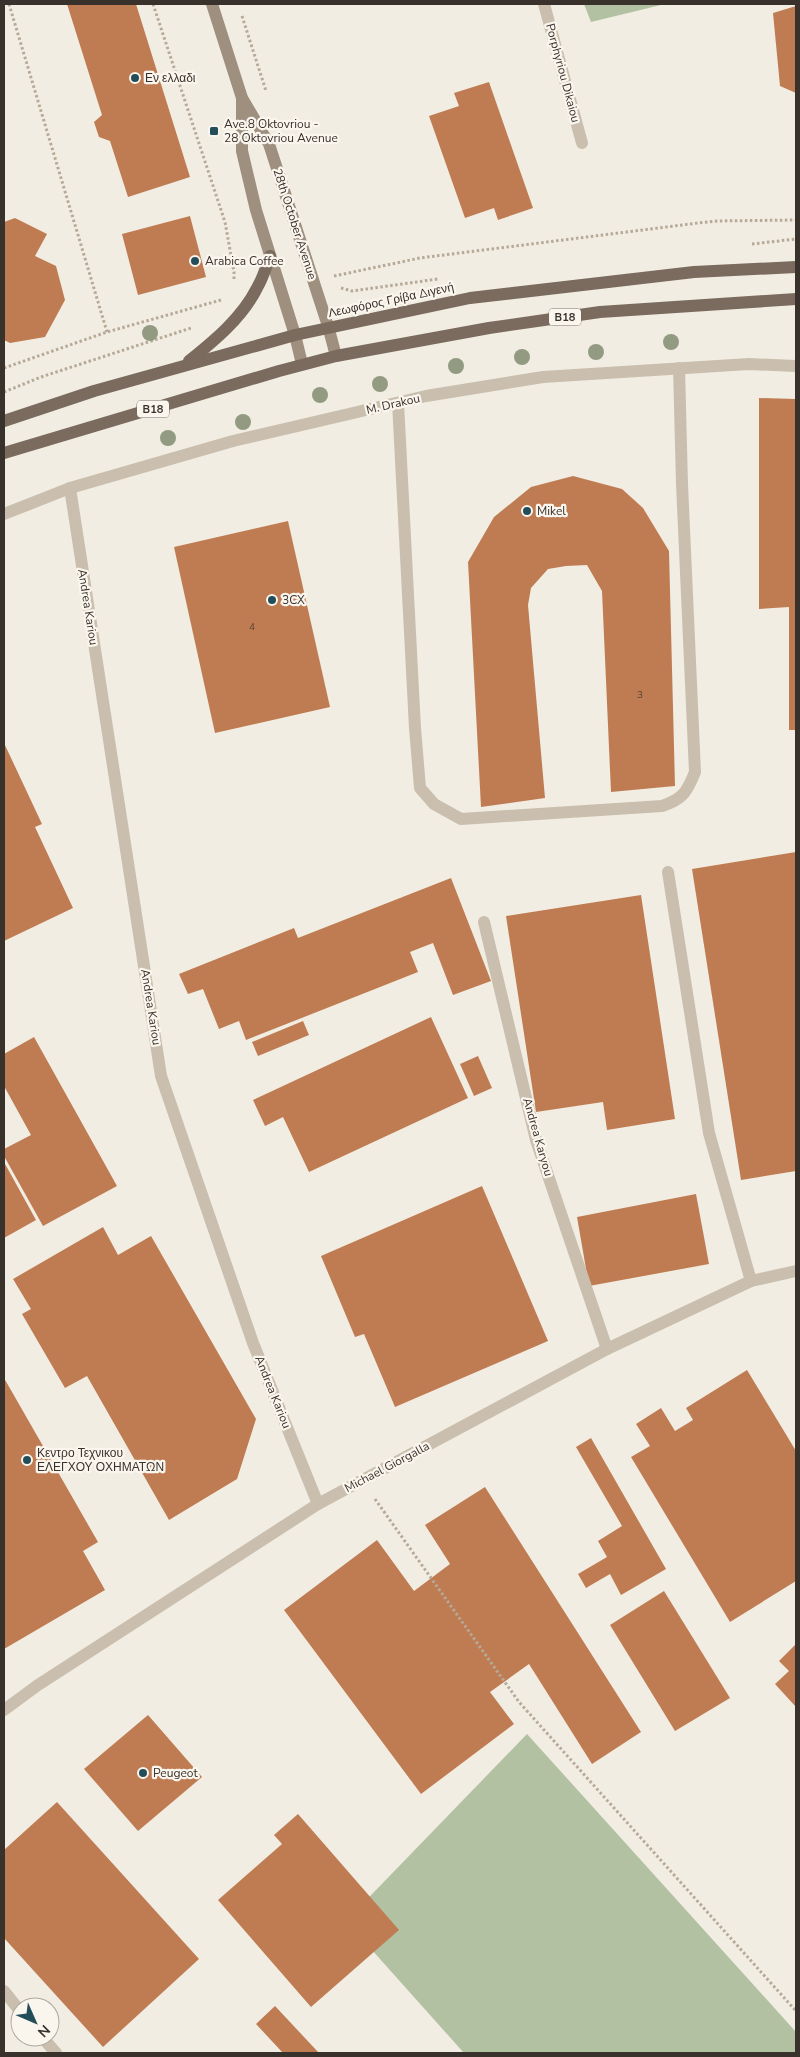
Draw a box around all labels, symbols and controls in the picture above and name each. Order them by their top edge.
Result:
street label: Porphyriou Dikaiou [542,22,584,124]
place label: Εν ελλαδι [145,70,196,86]
marker: Εν ελλαδι [129,72,141,84]
place label: Ave.8 Oktovriou - 28 Oktovriou Avenue [224,116,338,146]
marker: Ave.8 Oktovriou - 28 Oktovriou Avenue [208,125,220,137]
street label: 28th October Avenue [270,167,320,281]
place label: Arabica Coffee [205,253,284,269]
marker: Arabica Coffee [189,255,201,267]
street label: Λεωφόρος Γρίβα Διγενή [327,279,455,321]
road number: B18 [549,308,581,326]
street label: M. Drakou [364,390,422,418]
road number: B18 [137,400,169,418]
place label: Mikel [537,503,566,519]
marker: Mikel [521,505,533,517]
street label: Andrea Kariou [74,568,102,646]
place label: 3CX [282,592,305,608]
marker: 3CX [266,594,278,606]
house number: 4 [249,620,255,634]
house number: 3 [637,688,643,702]
street label: Andrea Kariou [137,968,165,1046]
street label: Andrea Karyou [519,1096,557,1178]
street label: Andrea Kariou [251,1353,295,1431]
street label: Michael Giorgalla [342,1438,432,1496]
place label: Κεντρο Τεχνικου ΕΛΕΓΧΟΥ ΟΧΗΜΑΤΩΝ [37,1445,164,1475]
marker: Κεντρο Τεχνικου ΕΛΕΓΧΟΥ ΟΧΗΜΑΤΩΝ [21,1454,33,1466]
place label: Peugeot [153,1765,198,1781]
marker: Peugeot [137,1767,149,1779]
north arrow [10,1997,60,2047]
text: N [33,2020,54,2041]

